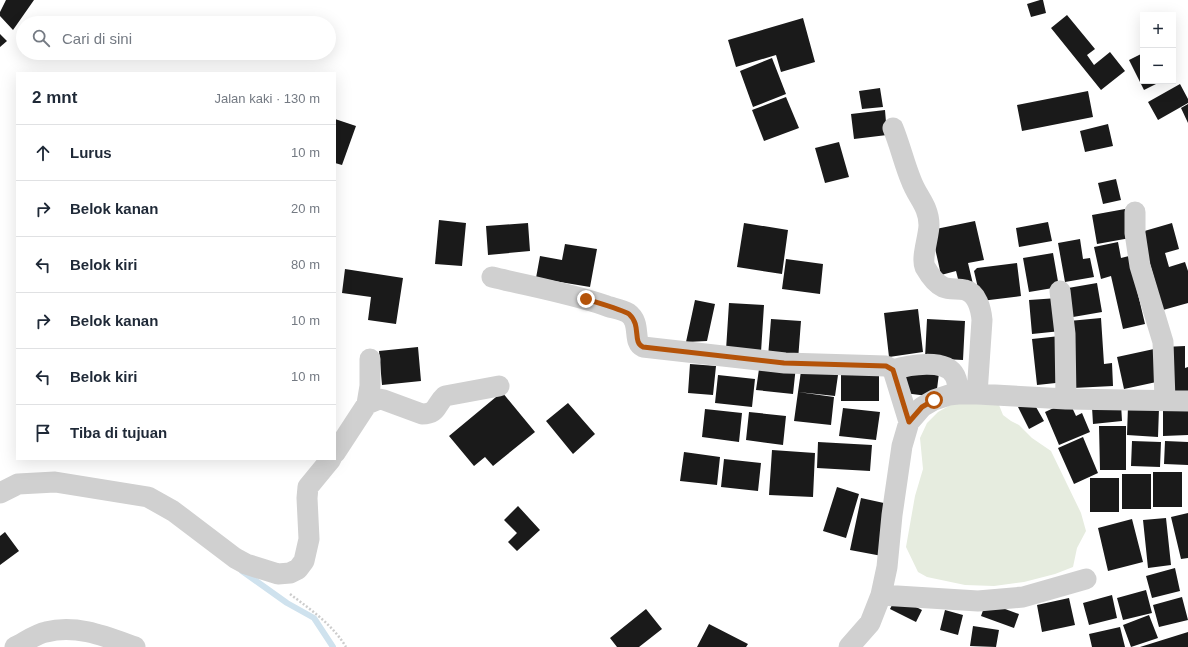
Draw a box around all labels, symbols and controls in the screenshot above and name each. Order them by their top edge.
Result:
map controls [1140,12,1176,84]
button: + [1140,12,1176,48]
search box [16,16,336,60]
icon: search [30,27,52,49]
text: Cari di sini [62,30,132,47]
button: − [1140,48,1176,84]
text: 2 mnt [32,88,77,107]
text: Jalan kaki · 130 m [215,91,320,106]
icon: ahead [32,142,54,164]
text: Lurus [70,144,112,161]
text: 10 m [291,145,320,160]
icon: right [32,198,54,220]
text: Belok kanan [70,200,158,217]
text: 20 m [291,201,320,216]
icon: left [32,254,54,276]
text: Belok kiri [70,256,138,273]
text: 80 m [291,257,320,272]
route end [577,290,595,308]
icon: right [32,310,54,332]
text: Belok kanan [70,312,158,329]
text: 10 m [291,313,320,328]
icon: left [32,366,54,388]
text: Belok kiri [70,368,138,385]
text: 10 m [291,369,320,384]
route start [925,391,943,409]
icon: arrive [32,422,54,444]
text: Tiba di tujuan [70,424,167,441]

